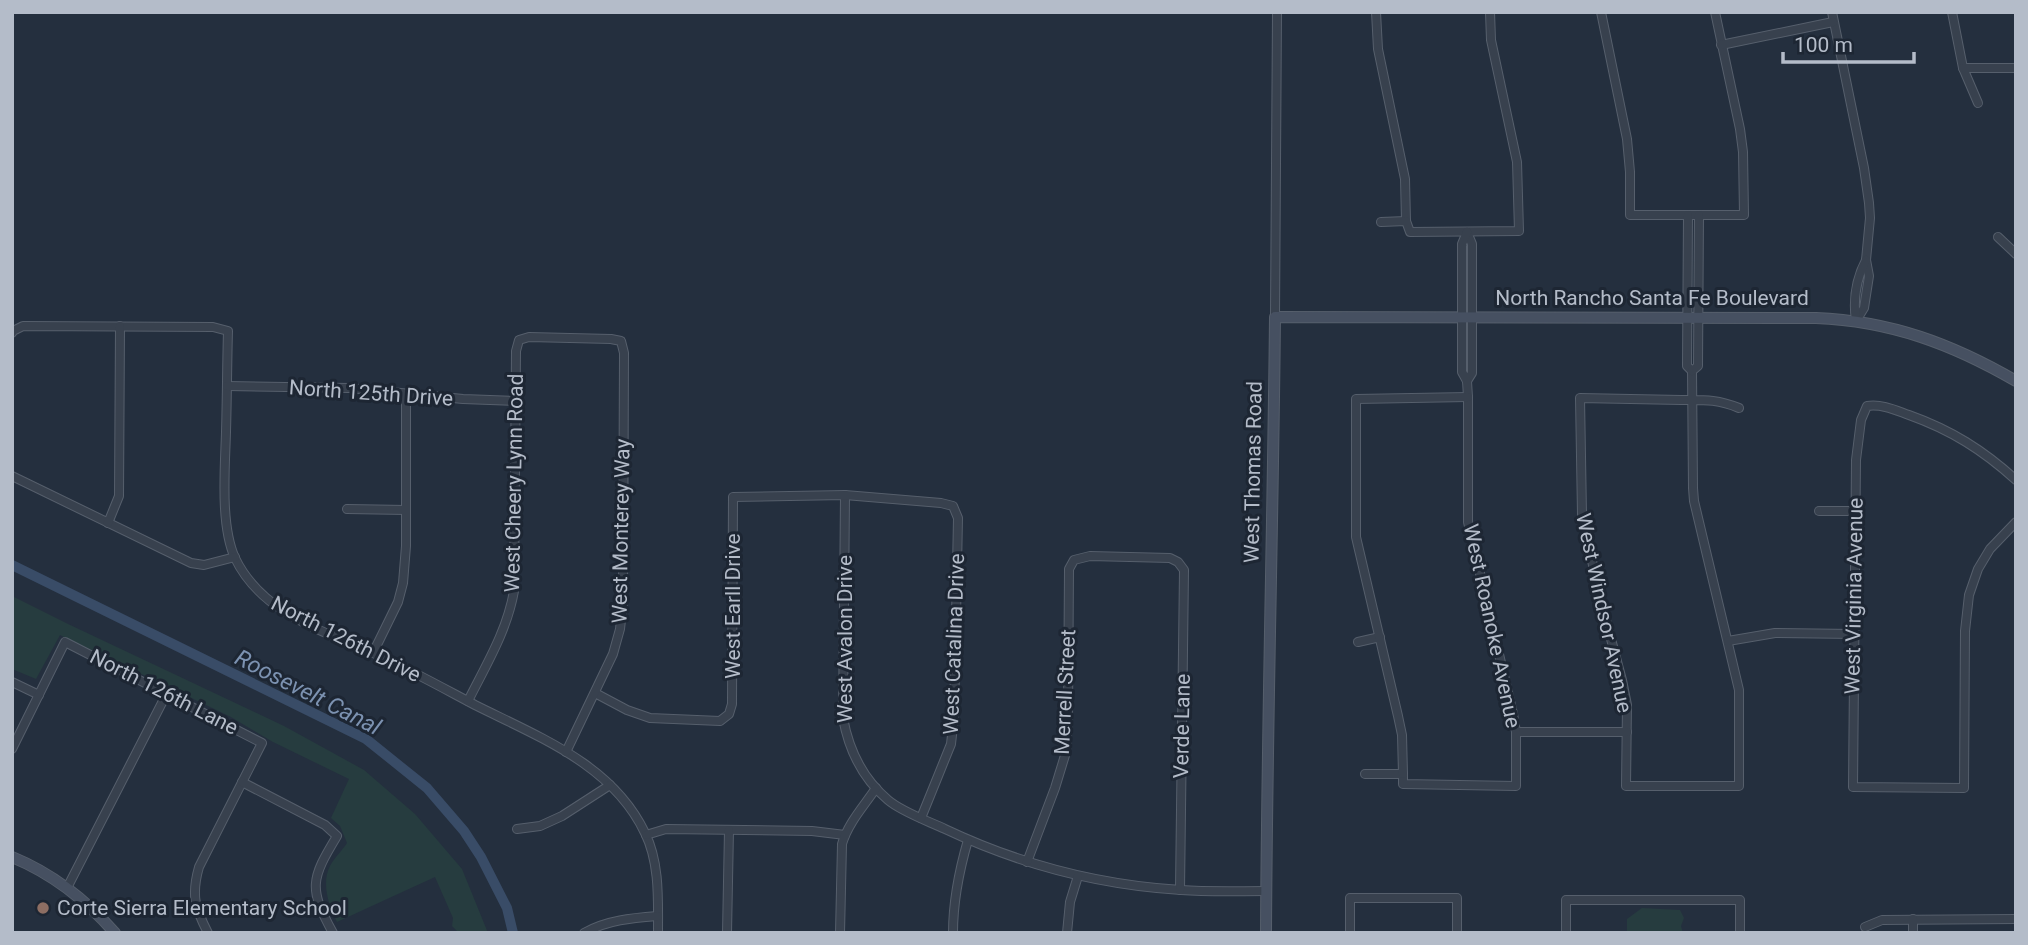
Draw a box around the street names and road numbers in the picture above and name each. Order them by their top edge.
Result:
street label: North Rancho Santa Fe Boulevard [1495,286,1809,310]
street label: West Cheery Lynn Road [500,373,528,593]
street label: North 125th Drive [288,375,454,411]
street label: West Thomas Road [1239,381,1267,563]
street label: West Monterey Way [607,438,635,624]
street label: West Virginia Avenue [1840,497,1868,695]
street label: West Windsor Avenue [1571,511,1637,715]
street label: West Roanoke Avenue [1459,522,1525,730]
street label: West Earll Drive [721,533,745,679]
street label: West Catalina Drive [939,553,969,735]
street label: West Avalon Drive [833,555,857,723]
street label: North 126th Drive [267,591,425,687]
street label: Merrell Street [1050,629,1080,755]
street label: North 126th Lane [86,644,242,740]
street label: Verde Lane [1169,673,1195,779]

